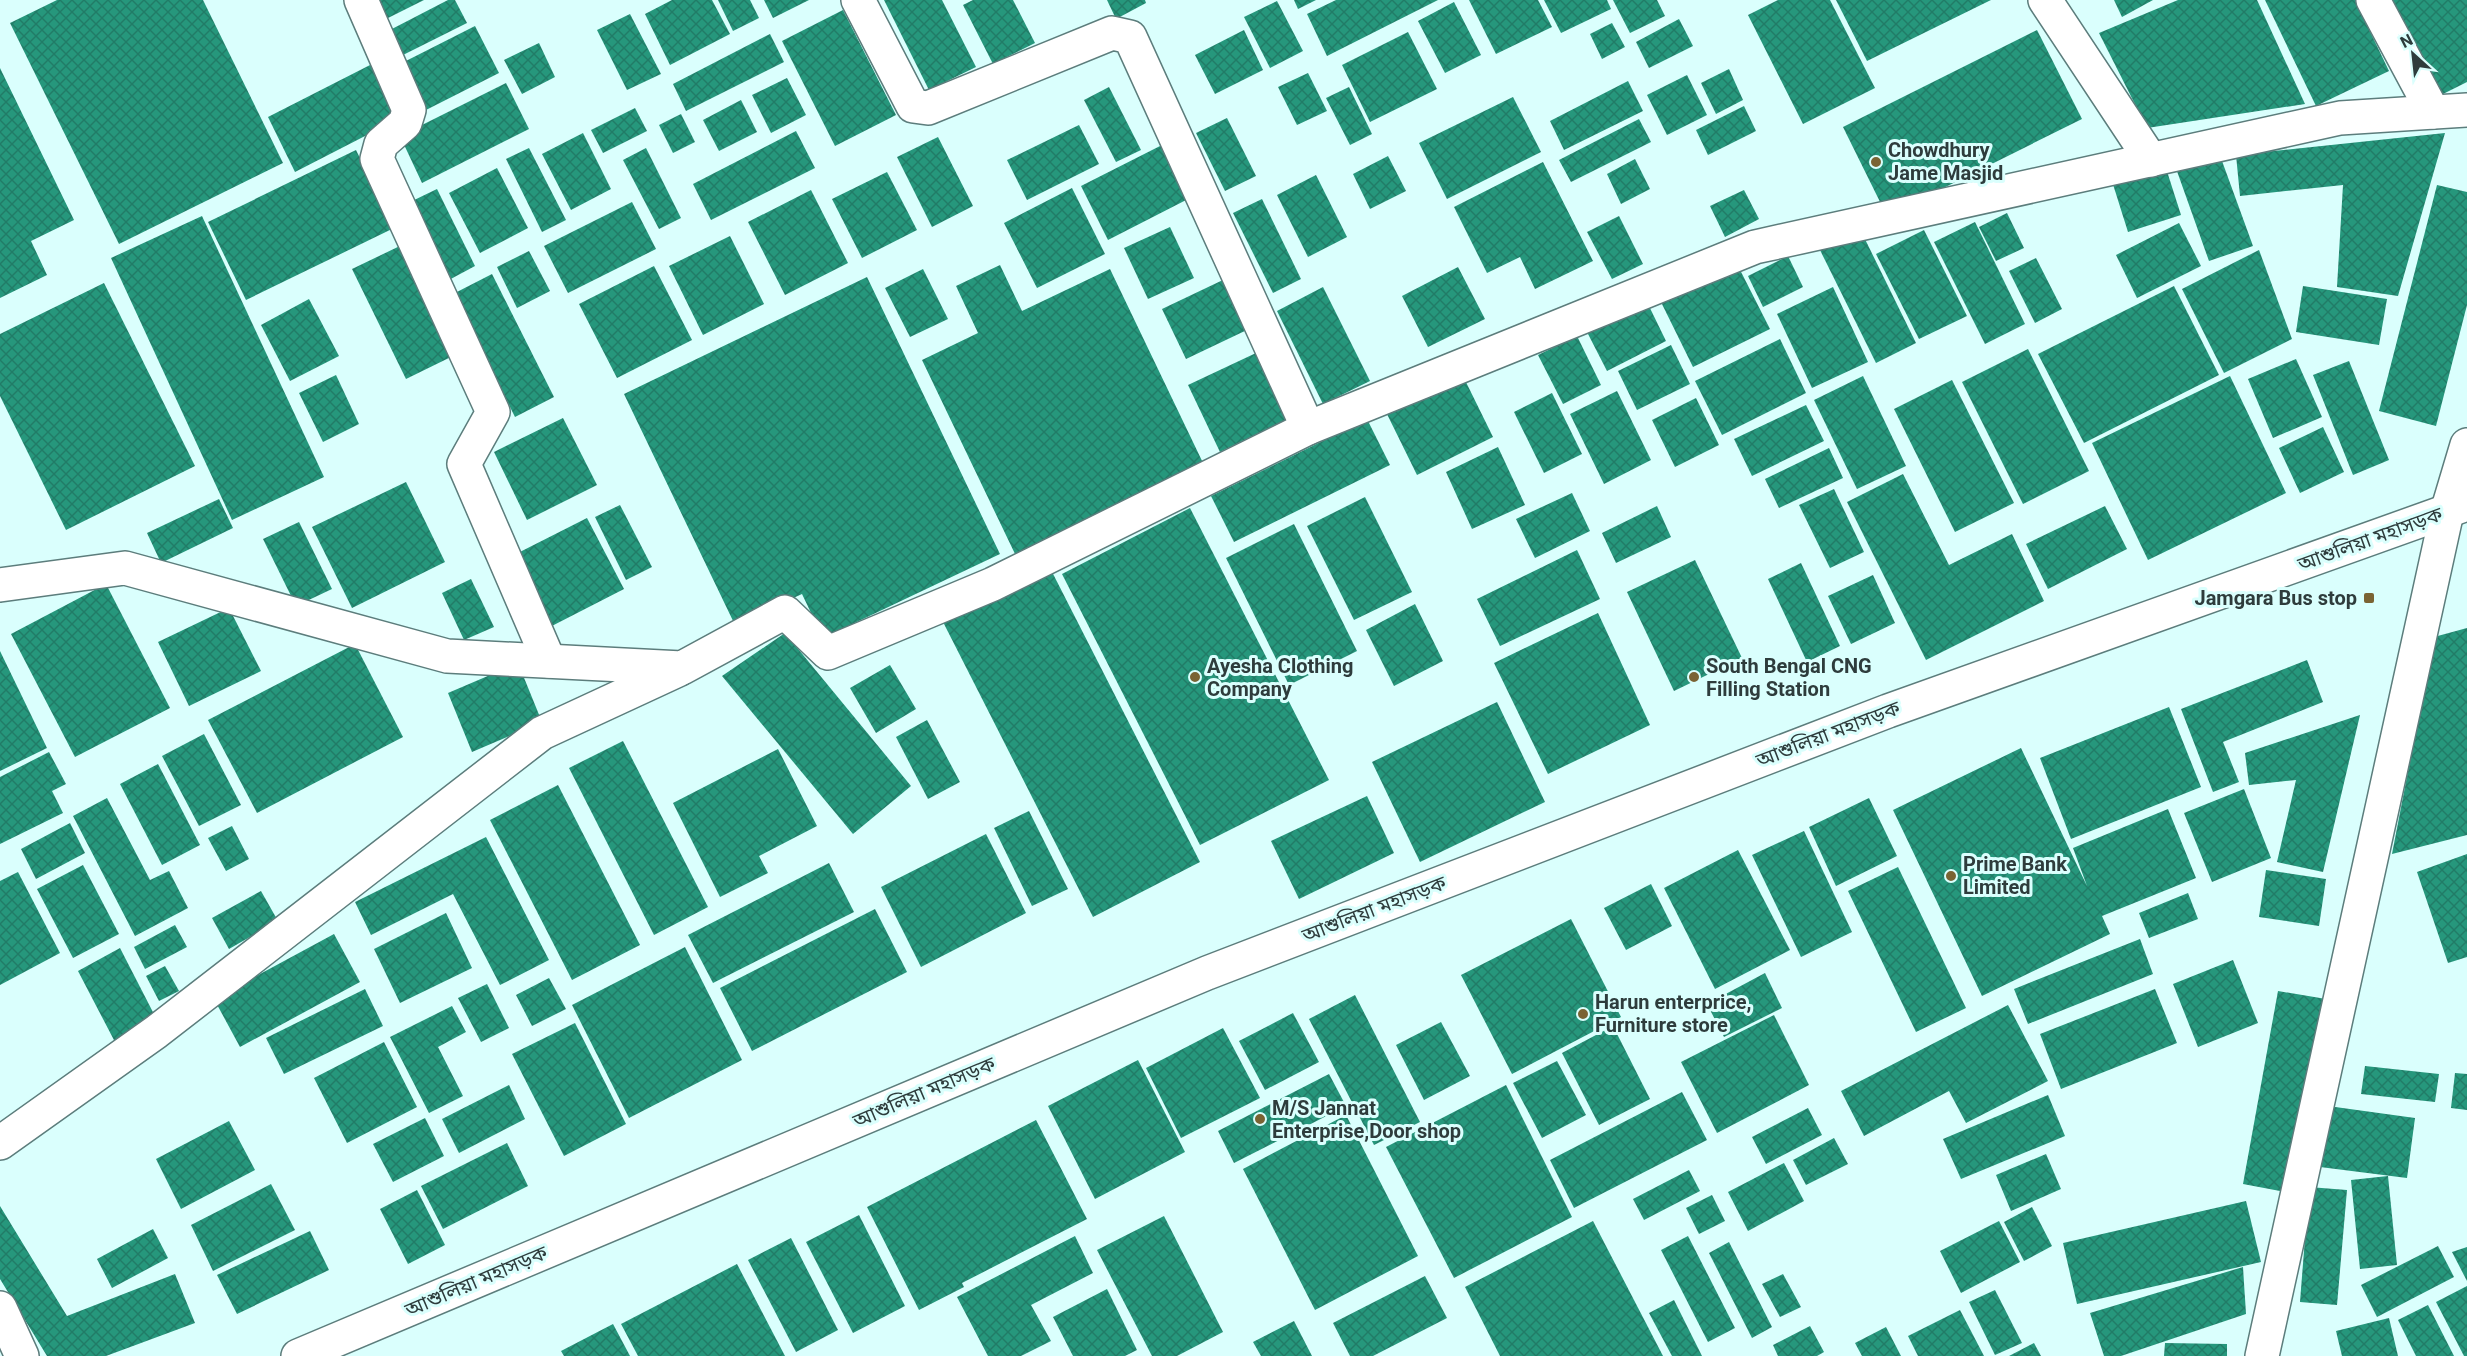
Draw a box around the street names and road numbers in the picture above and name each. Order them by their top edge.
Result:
street label: আশুলিয়া মহাসড়ক [2293,501,2446,577]
street label: আশুলিয়া মহাসড়ক [1752,695,1904,773]
street label: আশুলিয়া মহাসড়ক [1298,870,1450,948]
street label: আশুলিয়া মহাসড়ক [848,1051,1000,1133]
street label: আশুলিয়া মহাসড়ক [400,1240,552,1322]

